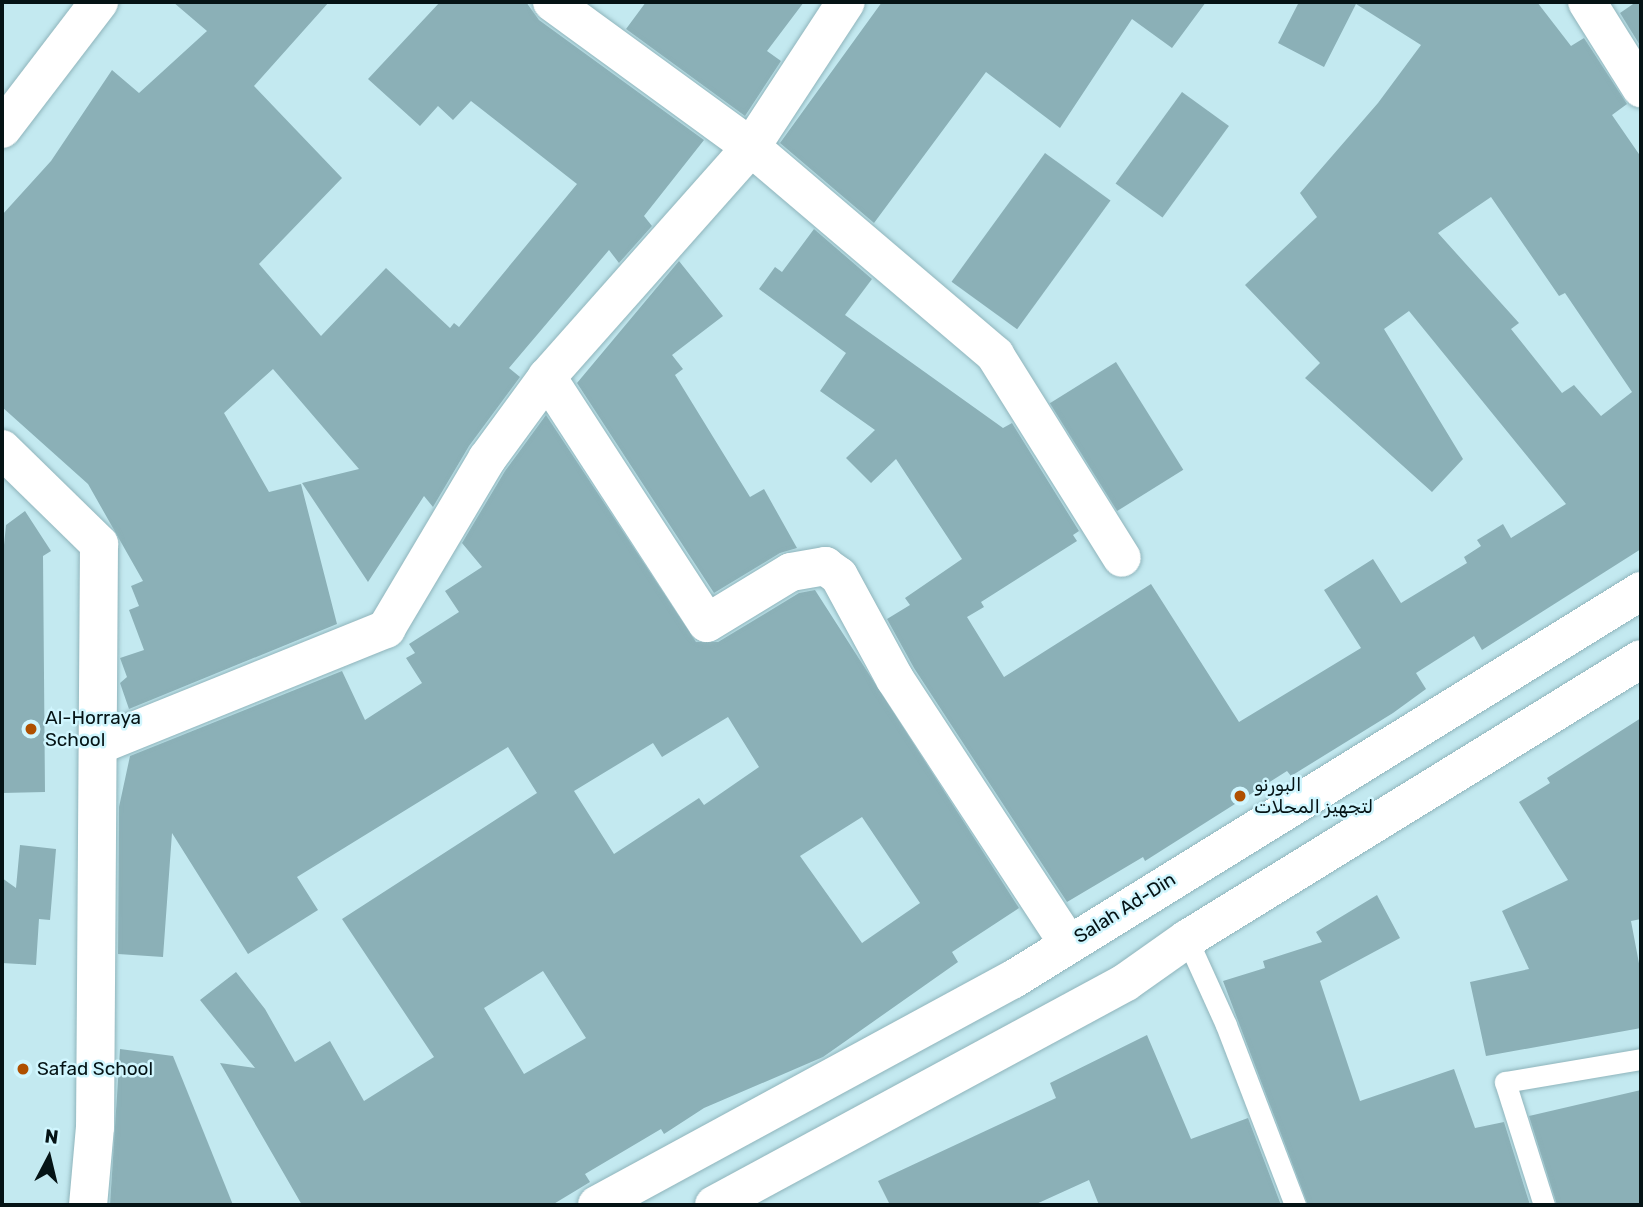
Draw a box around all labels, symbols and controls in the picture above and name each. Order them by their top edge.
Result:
place label: Al-Horraya School [45,707,141,751]
marker: Al-Horraya School [23,721,39,737]
place label: البورنو لتجهيز المحلات [1254,774,1373,818]
marker: البورنو لتجهيز المحلات [1232,788,1248,804]
street label: Salah Ad-Din [1070,868,1180,948]
place label: Safad School [37,1058,153,1080]
marker: Safad School [15,1061,31,1077]
north arrow [14,1123,84,1193]
text: N [43,1124,60,1149]

